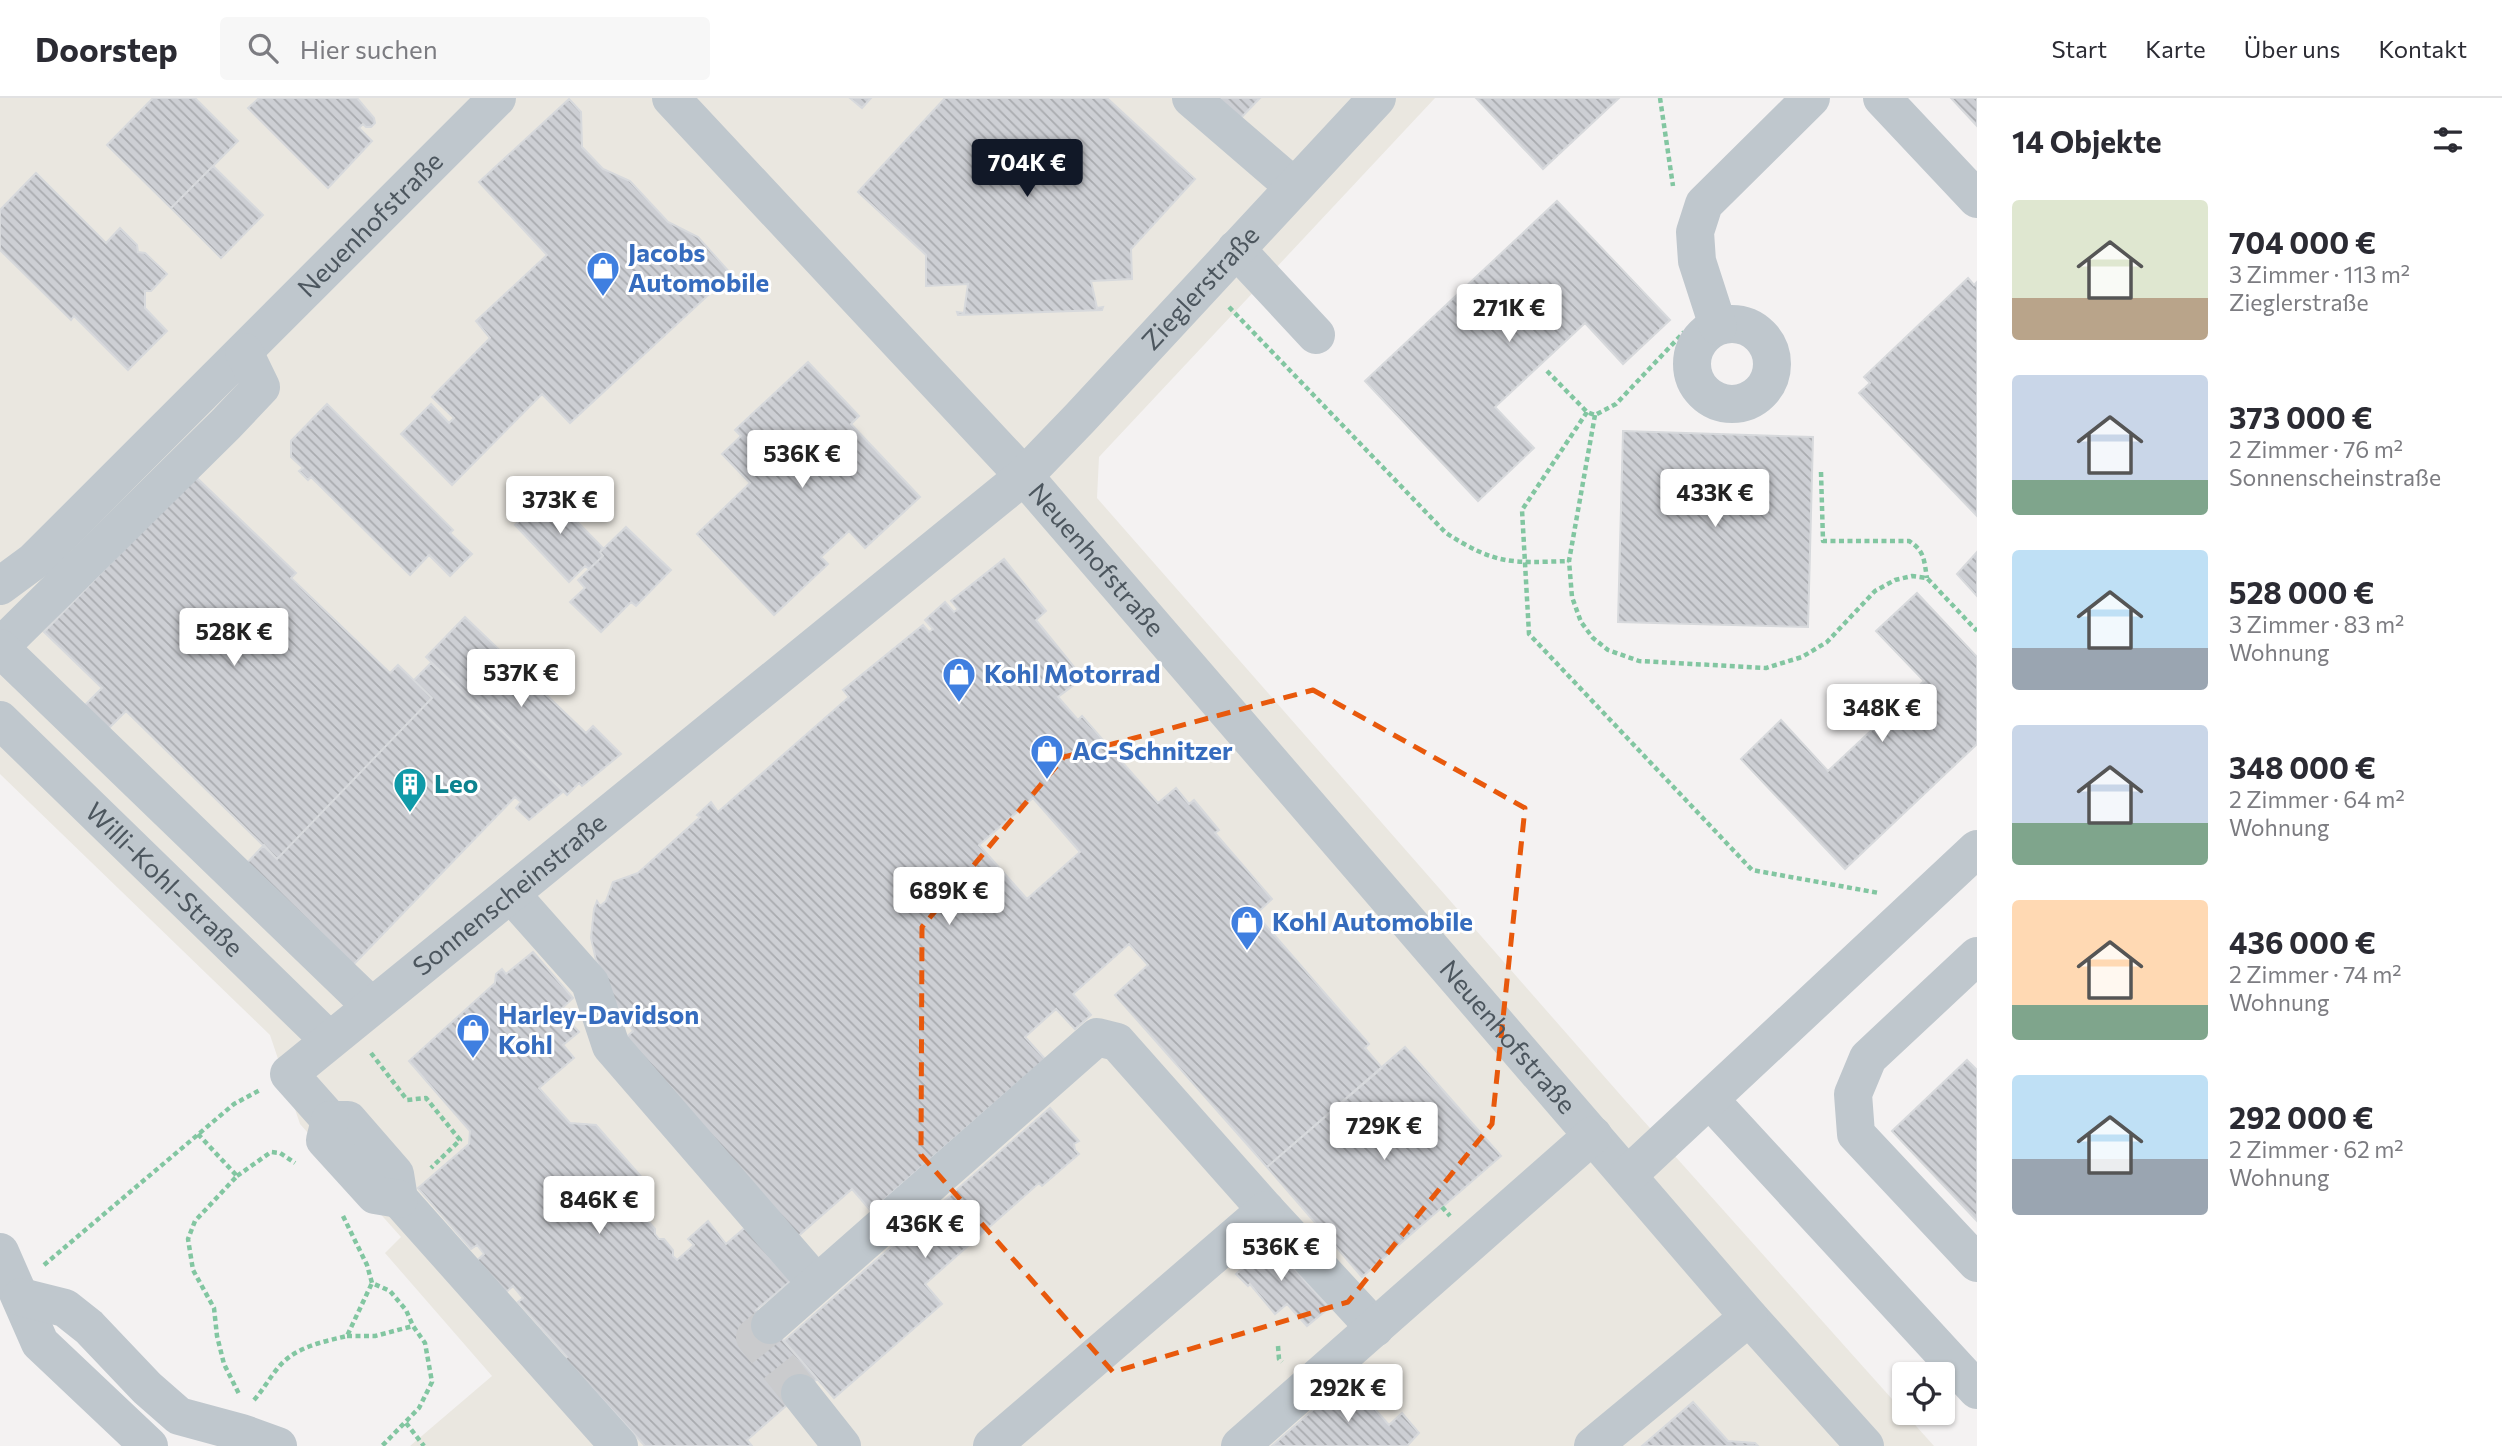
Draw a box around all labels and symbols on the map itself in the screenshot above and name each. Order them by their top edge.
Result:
pin: 704K € [970,140,1084,199]
street label: Neuenhofstraße [290,145,448,302]
street label: Zieglerstraße [1134,219,1265,356]
place label: Jacobs Automobile [628,236,769,297]
shop icon: Jacobs Automobile [584,249,622,298]
pin: 271K € [1452,285,1566,344]
pin: 536K € [745,430,859,490]
pin: 433K € [1658,470,1772,529]
pin: 373K € [503,476,617,536]
street label: Neuenhofstraße [1023,476,1172,642]
pin: 528K € [177,608,291,668]
pin: 537K € [464,650,578,709]
shop icon: Kohl Motorrad [940,655,978,704]
place label: Kohl Motorrad [984,657,1161,688]
pin: 348K € [1825,684,1939,744]
shop icon: AC-Schnitzer [1028,732,1066,781]
place label: AC-Schnitzer [1072,734,1233,765]
building icon: Leo [391,765,429,814]
place label: Leo [434,767,478,798]
street label: Willi-Kohl-Straße [80,795,250,962]
street label: Sonnenscheinstraße [406,806,611,981]
pin: 689K € [892,868,1006,927]
shop icon: Kohl Automobile [1228,903,1266,952]
place label: Kohl Automobile [1272,905,1473,936]
street label: Neuenhofstraße [1434,953,1583,1119]
place label: Harley-Davidson Kohl [498,998,699,1059]
shop icon: Harley-Davidson Kohl [454,1011,492,1060]
pin: 729K € [1327,1102,1441,1162]
pin: 846K € [542,1176,656,1236]
pin: 436K € [868,1200,982,1260]
pin: 536K € [1224,1224,1338,1283]
pin: 292K € [1291,1364,1405,1424]

